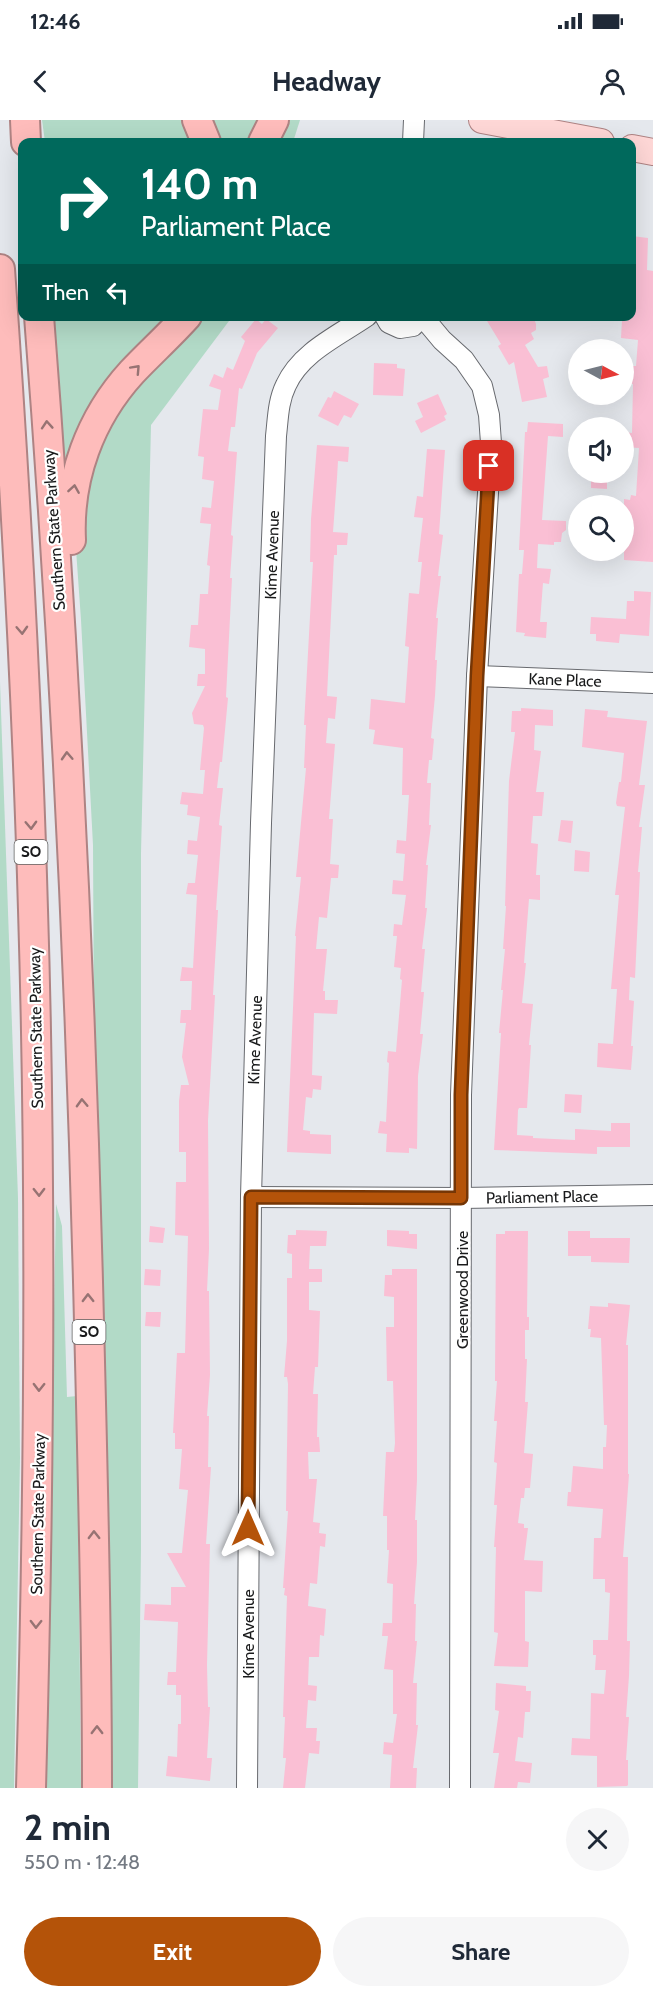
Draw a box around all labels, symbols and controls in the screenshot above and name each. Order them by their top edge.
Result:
text: 12:46 [30,8,81,35]
icon: back [24,65,57,98]
text: Headway [272,65,381,98]
icon: person [596,65,629,98]
text: 140 m [141,158,258,210]
icon: right [42,162,120,240]
text: Parliament Place [141,210,331,243]
icon: left [101,276,134,309]
text: Then [42,279,89,306]
north arrow [568,339,634,405]
map controls [568,339,634,561]
one-way arrow [129,365,140,375]
button: sound [568,417,634,483]
one-way arrow [40,421,53,430]
pin [463,440,514,491]
street label: Southern State Parkway [39,449,69,611]
icon: arrive [472,449,505,482]
one-way arrow [67,484,79,493]
button: search [568,495,634,561]
street label: Kime Avenue [261,510,283,600]
one-way arrow [16,625,29,634]
street label: Kane Place [528,669,602,691]
one-way arrow [60,751,73,760]
one-way arrow [24,820,37,829]
road number: SO [15,840,48,864]
street label: Southern State Parkway [25,947,47,1109]
street label: Kime Avenue [244,995,266,1085]
one-way arrow [76,1098,89,1107]
one-way arrow [33,1187,45,1196]
street label: Parliament Place [486,1187,598,1207]
street label: Greenwood Drive [453,1231,472,1349]
one-way arrow [82,1293,95,1302]
road number: SO [72,1320,106,1344]
one-way arrow [33,1382,45,1391]
street label: Southern State Parkway [27,1433,49,1595]
position arrow [216,1496,280,1560]
one-way arrow [88,1530,100,1539]
street label: Kime Avenue [239,1589,258,1679]
one-way arrow [30,1619,42,1628]
one-way arrow [91,1725,103,1734]
text: 2 min [24,1805,111,1849]
button: close [566,1808,629,1871]
text: 550 m · 12:48 [24,1850,140,1874]
button: Exit [24,1917,321,1986]
button: Share [333,1917,629,1986]

